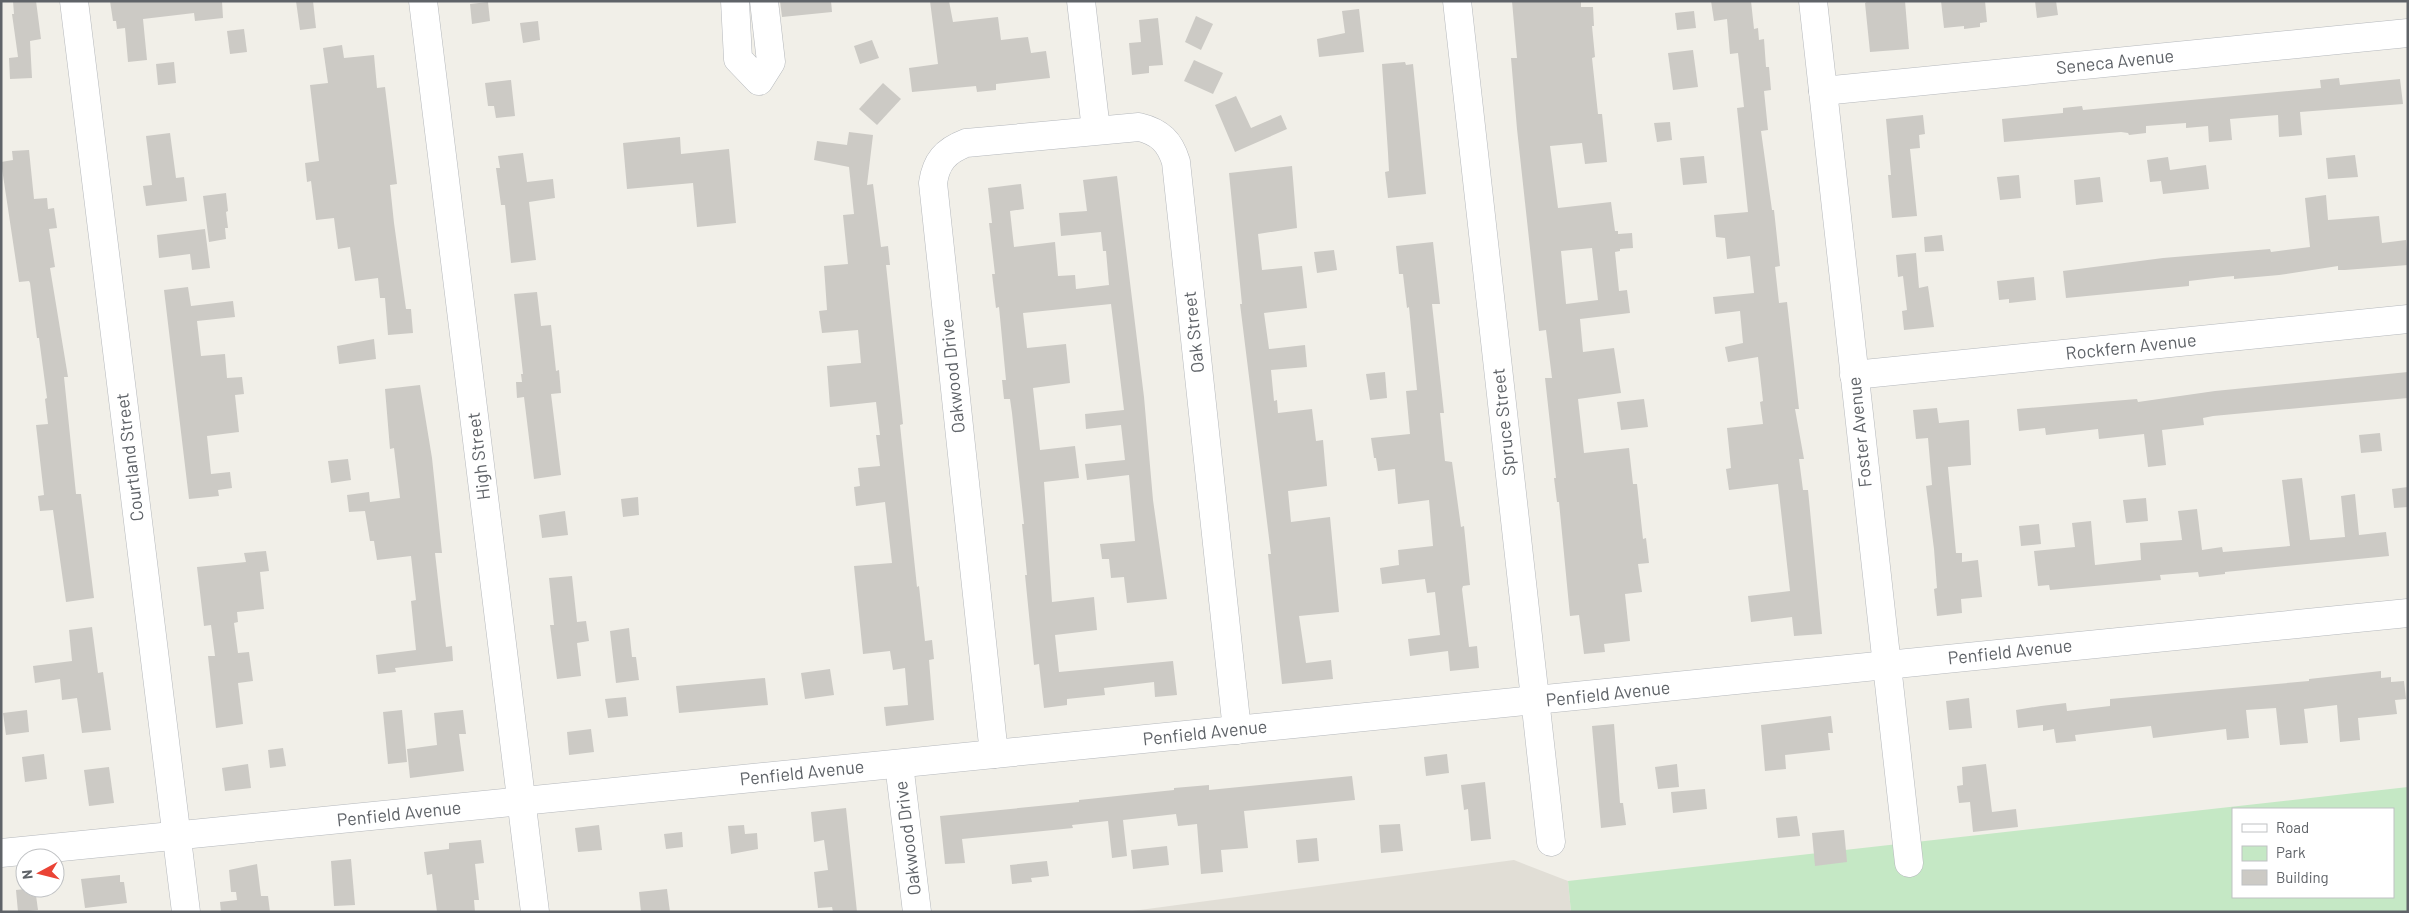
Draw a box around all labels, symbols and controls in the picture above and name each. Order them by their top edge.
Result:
street label: Seneca Avenue [2055,44,2175,78]
street label: Oak Street [1178,290,1208,374]
street label: Oakwood Drive [935,318,969,434]
street label: Rockfern Avenue [2064,328,2197,364]
street label: Spruce Street [1486,367,1520,477]
street label: Foster Avenue [1842,376,1876,489]
street label: Courtland Street [110,392,148,523]
street label: High Street [462,411,494,501]
street label: Penfield Avenue [1947,634,2073,668]
street label: Penfield Avenue [1545,676,1671,710]
street label: Penfield Avenue [1142,715,1268,749]
street label: Penfield Avenue [739,755,865,789]
street label: Oakwood Drive [889,780,925,897]
street label: Penfield Avenue [336,796,462,830]
legend [2232,808,2394,898]
text: Road [2276,818,2309,836]
text: Park [2276,843,2306,861]
north arrow [15,848,65,898]
text: Building [2276,868,2329,886]
text: N [18,869,36,880]

